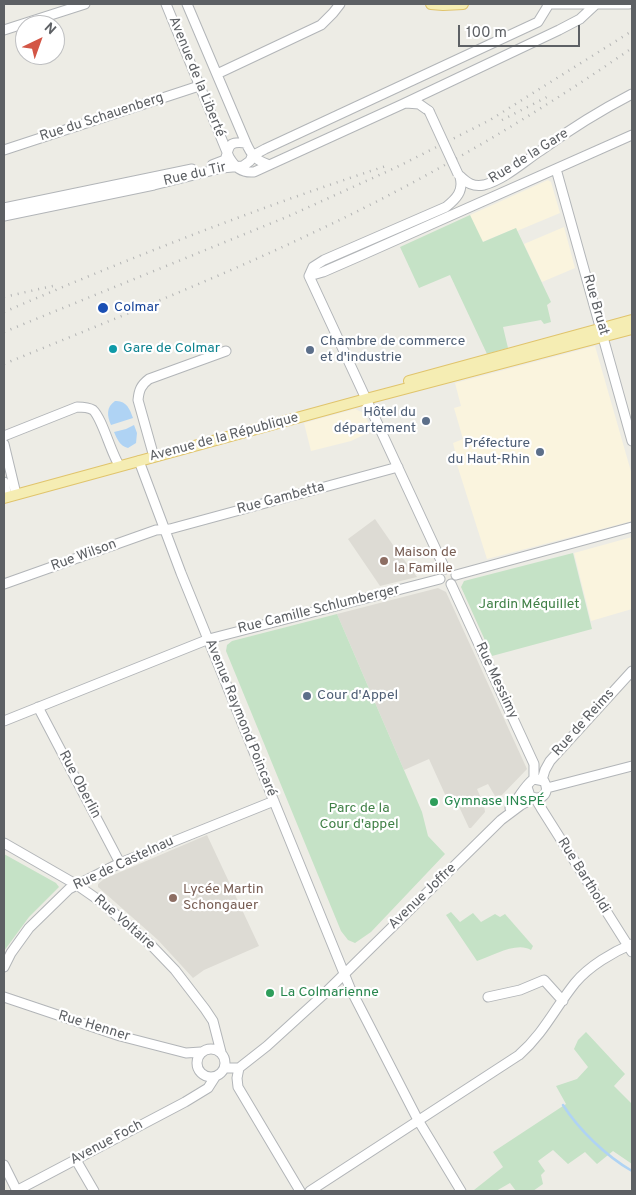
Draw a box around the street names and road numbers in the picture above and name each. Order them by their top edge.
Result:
street label: Avenue de la Liberté [164,14,228,140]
street label: Rue du Schauenberg [38,90,166,146]
street label: Rue de la Gare [486,126,572,188]
street label: Rue du Tir [162,160,228,190]
street label: Rue Bruat [578,273,612,337]
street label: Avenue de la République [148,410,300,466]
street label: Rue Gambetta [235,479,327,519]
street label: Rue Wilson [49,536,119,576]
street label: Rue Camille Schlumberger [236,582,402,638]
street label: Avenue Raymond Poincaré [201,637,279,799]
street label: Rue Messimy [471,640,521,722]
street label: Rue de Reims [549,686,619,760]
street label: Rue Oberlin [54,748,104,822]
street label: Rue de Castelnau [71,833,177,895]
street label: Rue Bartholdi [553,835,613,917]
street label: Avenue Joffre [386,861,460,933]
street label: Rue Voltaire [90,892,158,954]
street label: Rue Henner [56,1008,132,1046]
street label: Avenue Foch [68,1117,146,1169]

